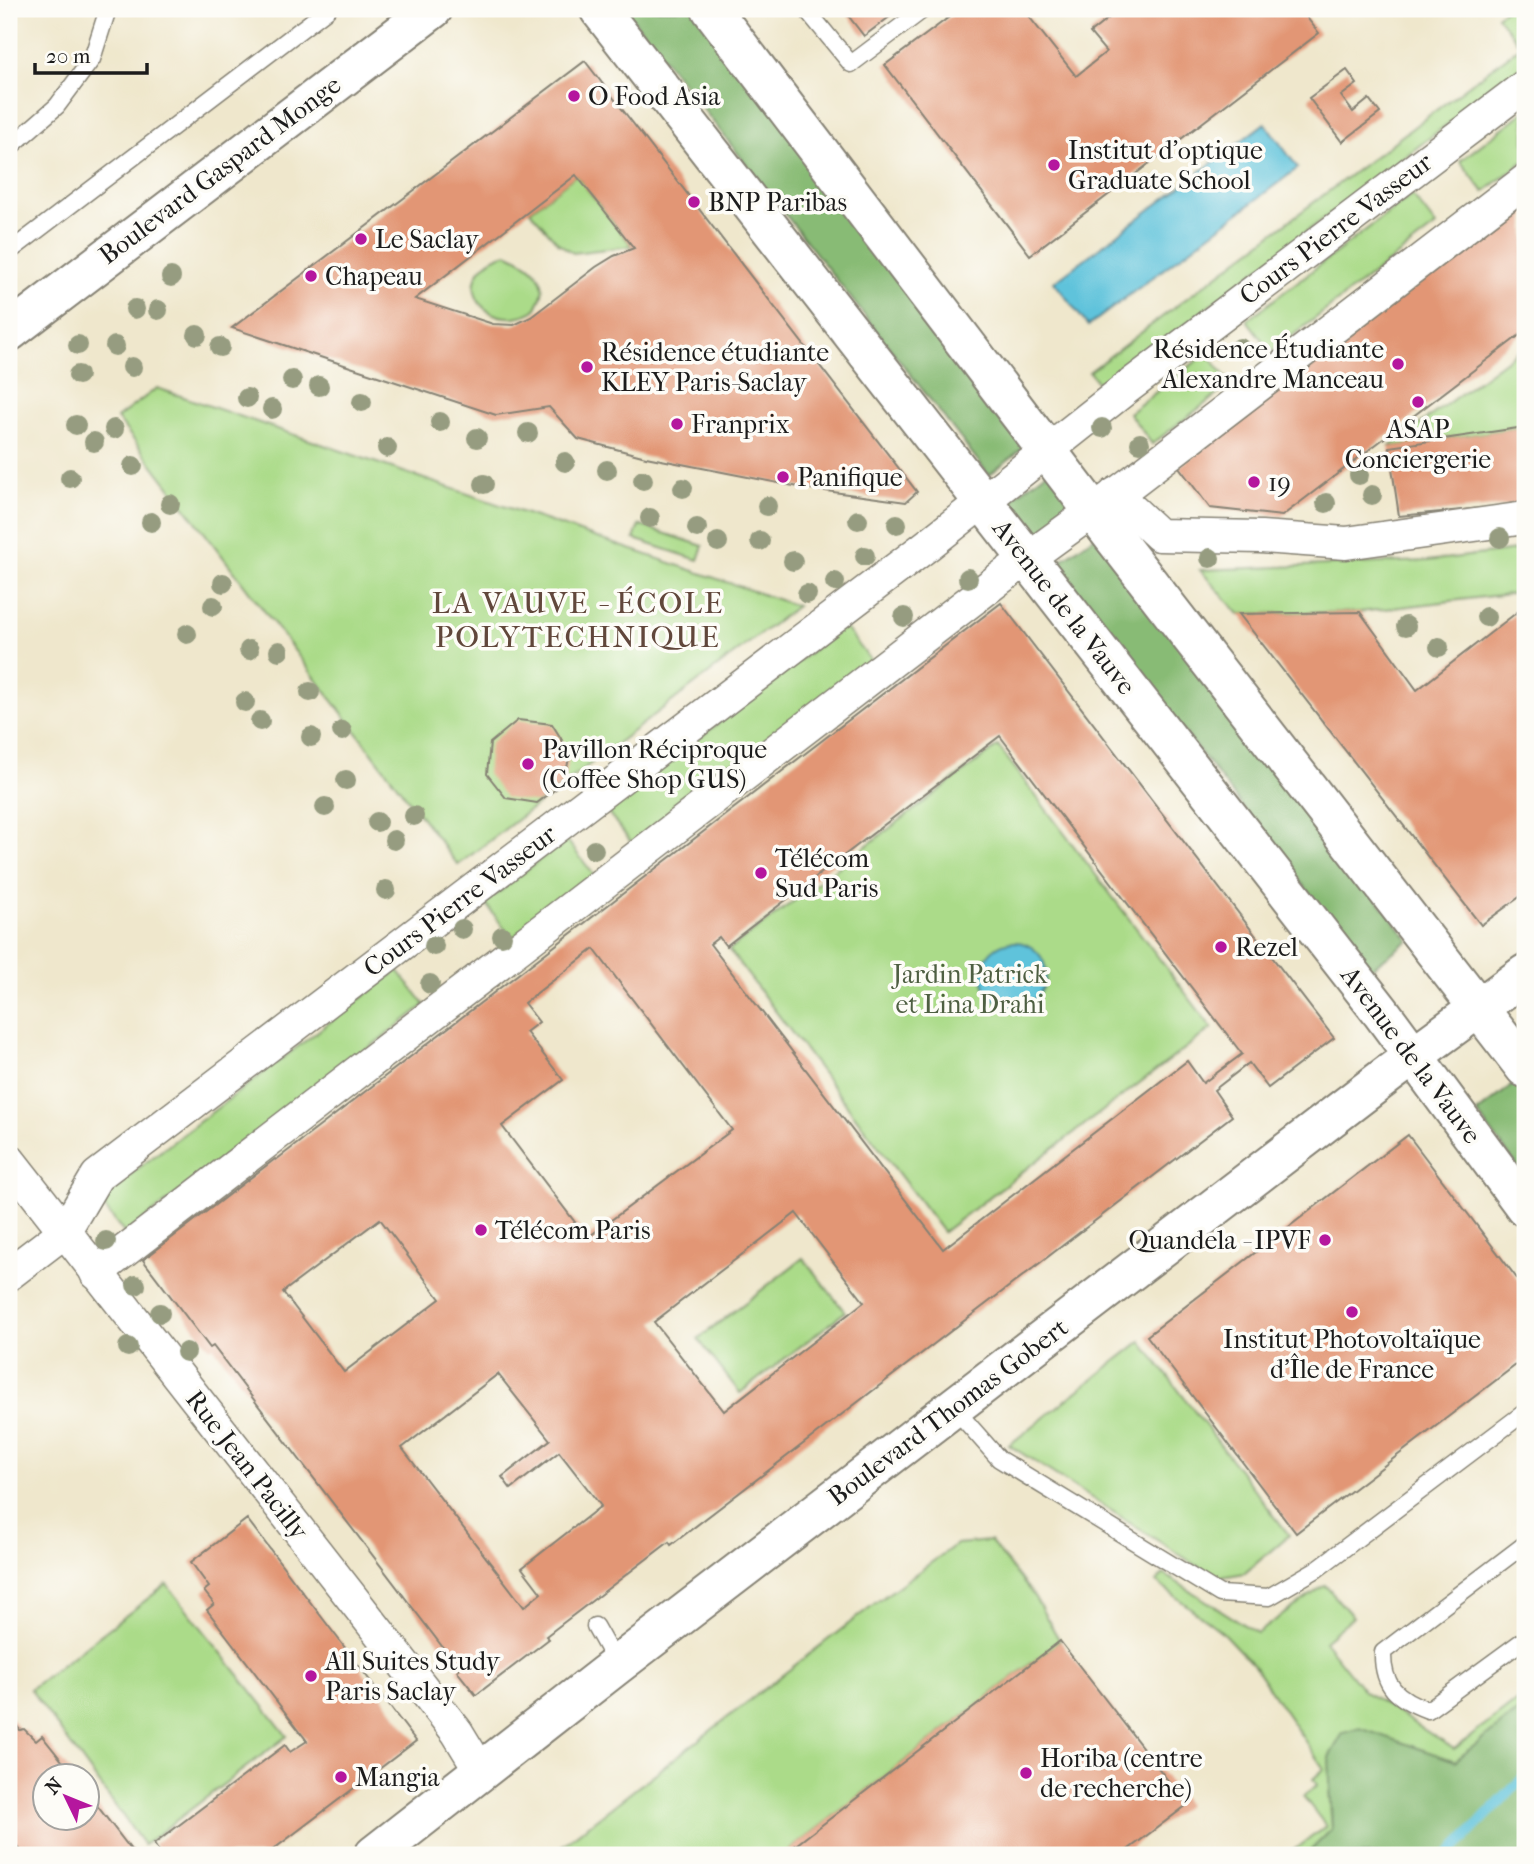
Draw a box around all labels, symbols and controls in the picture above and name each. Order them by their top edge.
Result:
scale bar [35,32,147,76]
text: 20 m [46,44,91,68]
street label: Boulevard Gaspard Monge [93,69,347,271]
place label: O Food Asia [588,81,721,112]
marker: O Food Asia [566,88,582,104]
place label: Institut d'optique Graduate School [1068,135,1263,196]
street label: Cours Pierre Vasseur [1234,147,1438,311]
marker: Institut d'optique Graduate School [1046,157,1062,173]
place label: BNP Paribas [708,187,847,218]
marker: BNP Paribas [686,194,702,210]
place label: Le Saclay [375,224,480,255]
marker: Le Saclay [353,231,369,247]
place label: Chapeau [325,261,423,292]
marker: Chapeau [303,268,319,284]
place label: Résidence Étudiante Alexandre Manceau [1153,333,1384,395]
place label: Résidence étudiante KLEY Paris-Saclay [601,337,829,398]
marker: Résidence Étudiante Alexandre Manceau [1390,356,1406,372]
marker: Résidence étudiante KLEY Paris-Saclay [579,359,595,375]
marker: ASAP Conciergerie [1410,394,1426,410]
place label: Franprix [691,409,790,440]
place label: ASAP Conciergerie [1345,414,1491,475]
marker: Franprix [669,416,685,432]
place label: Panifique [797,462,903,493]
place label: 19 [1268,467,1291,498]
marker: Panifique [775,469,791,485]
marker: 19 [1246,474,1262,490]
street label: Avenue de la Vauve [985,512,1142,701]
district label: LA VAUVE - ÉCOLE POLYTECHNIQUE [432,586,724,655]
place label: Pavillon Réciproque (Coffee Shop GUS) [542,734,767,795]
marker: Pavillon Réciproque (Coffee Shop GUS) [520,756,536,772]
street label: Cours Pierre Vasseur [358,819,562,983]
place label: Télécom Sud Paris [775,843,878,904]
marker: Télécom Sud Paris [753,865,769,881]
place label: Rezel [1235,932,1298,963]
marker: Rezel [1213,939,1229,955]
park label: Jardin Patrick et Lina Drahi [891,959,1048,1020]
street label: Avenue de la Vauve [1334,959,1488,1150]
place label: Télécom Paris [495,1215,650,1246]
marker: Télécom Paris [473,1222,489,1238]
place label: Quandela - IPVF [1128,1225,1311,1256]
marker: Quandela - IPVF [1317,1232,1333,1248]
marker: Institut Photovoltaïque d'Île de France [1344,1304,1360,1320]
street label: Boulevard Thomas Gobert [822,1311,1075,1512]
place label: Institut Photovoltaïque d'Île de France [1223,1324,1481,1385]
street label: Rue Jean Pacilly [179,1384,316,1547]
place label: All Suites Study Paris Saclay [324,1646,501,1707]
marker: All Suites Study Paris Saclay [303,1668,319,1684]
place label: Horiba (centre de recherche) [1040,1743,1203,1804]
north arrow [32,1762,102,1832]
place label: Mangia [355,1762,441,1793]
marker: Horiba (centre de recherche) [1018,1765,1034,1781]
marker: Mangia [333,1769,349,1785]
text: N [41,1773,68,1799]

